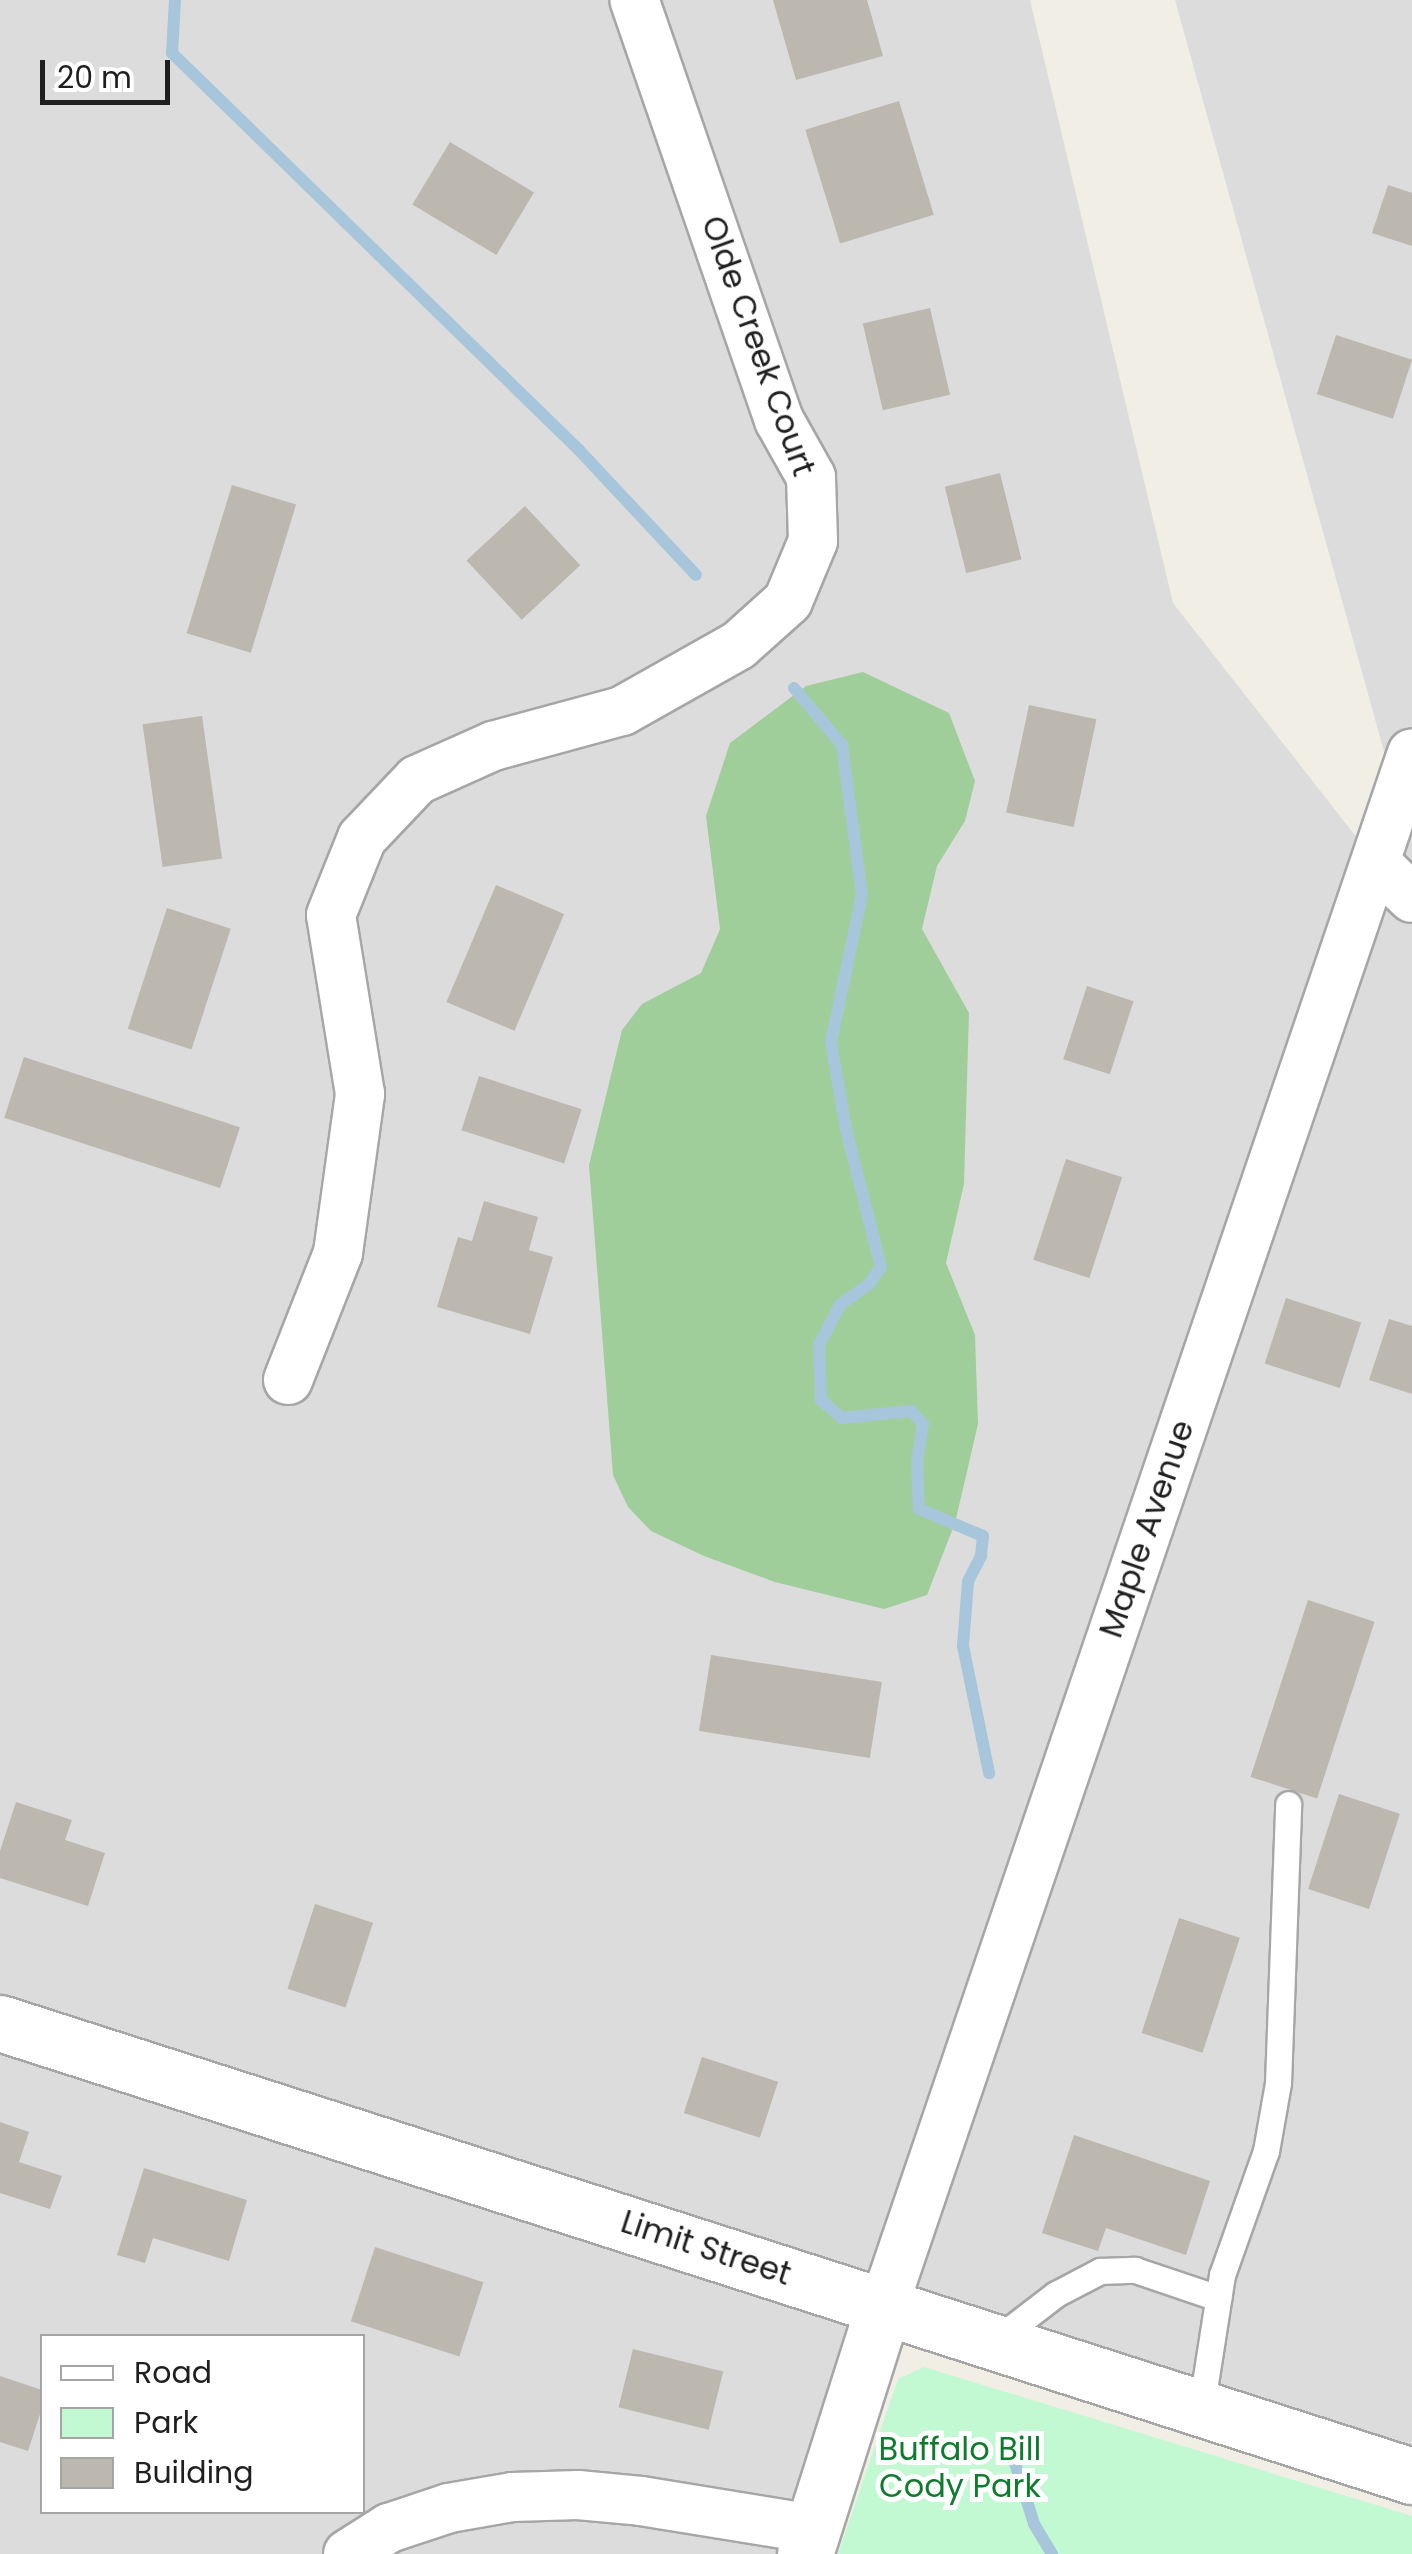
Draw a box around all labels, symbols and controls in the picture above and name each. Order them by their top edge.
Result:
scale bar [45,40,175,102]
text: 20 m [57,56,132,99]
street label: Olde Creek Court [693,211,823,481]
street label: Maple Avenue [1092,1415,1202,1643]
street label: Limit Street [616,2202,796,2294]
legend [40,2334,365,2514]
text: Road [134,2351,212,2394]
text: Park [134,2401,198,2444]
park label: Buffalo Bill Cody Park [879,2431,1041,2506]
text: Building [134,2451,254,2494]

